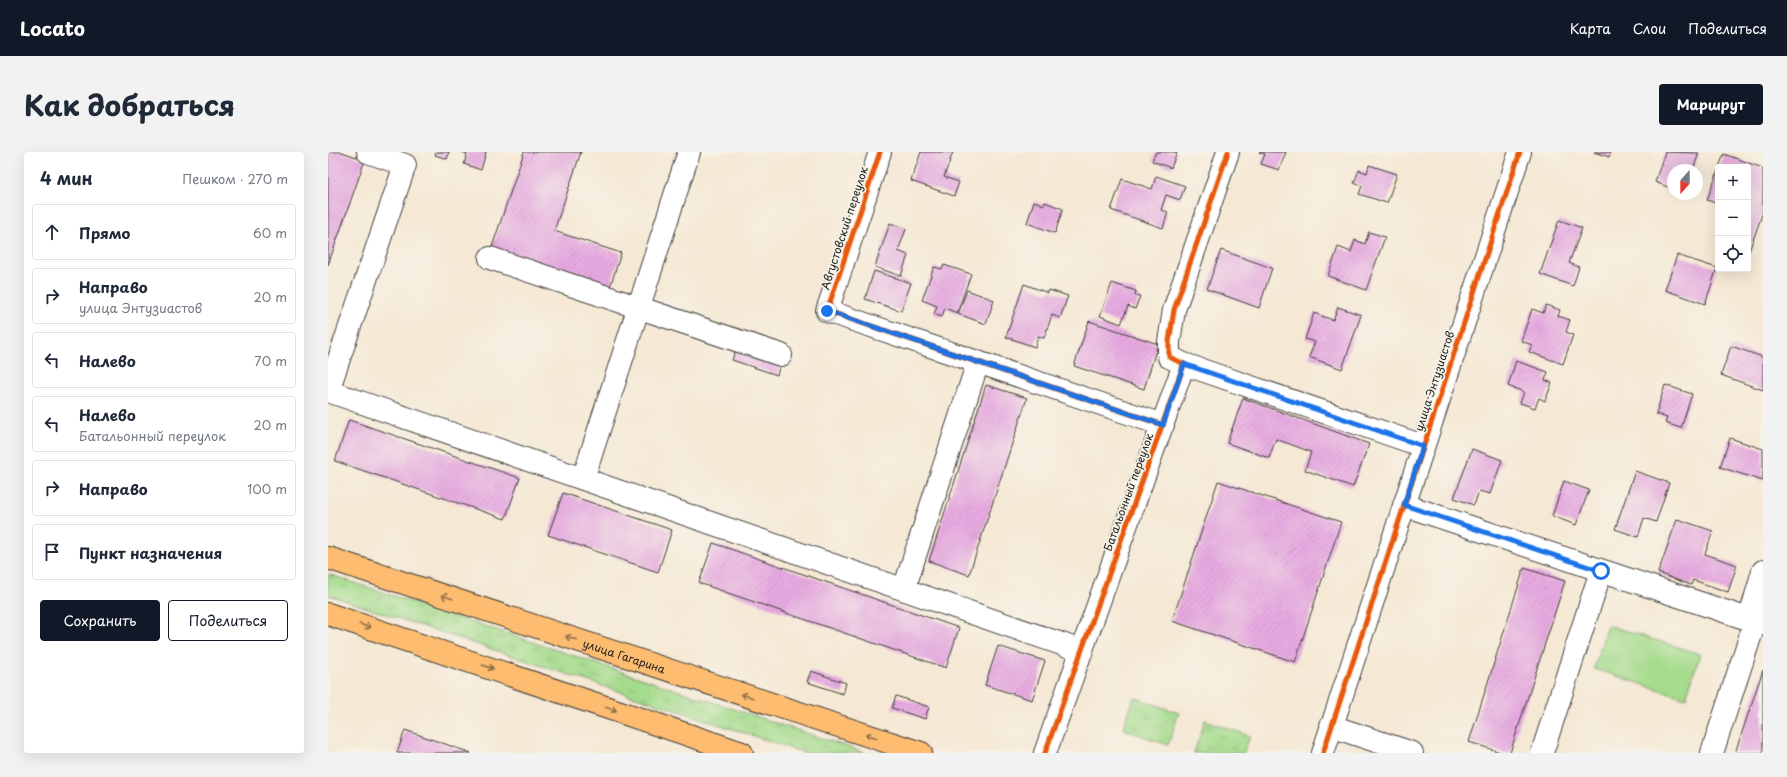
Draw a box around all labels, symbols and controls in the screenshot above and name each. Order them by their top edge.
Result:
text: Locato [20,14,85,42]
text: Карта [1570,18,1611,39]
text: Слои [1633,18,1666,39]
text: Поделиться [1688,18,1767,39]
text: Как добраться [24,83,235,126]
button: Маршрут [1659,84,1763,125]
street label: Августовский переулок [816,164,872,292]
north arrow [1667,164,1703,200]
map controls [1715,164,1751,272]
button: + [1715,164,1751,200]
text: 4 мин [40,165,93,191]
text: Пешком · 270 m [182,169,288,188]
button: − [1715,200,1751,236]
icon: ahead [41,221,63,243]
text: Прямо [79,221,130,244]
text: 60 m [253,223,287,242]
button: locate [1715,236,1751,272]
text: Направо [79,275,148,298]
icon: right [41,285,63,307]
text: 20 m [253,287,287,306]
text: улица Энтузиастов [79,298,202,317]
route end [818,302,836,320]
street label: улица Энтузиастов [1410,329,1458,433]
icon: left [41,349,63,371]
text: Налево [79,349,136,372]
text: 70 m [254,351,287,370]
text: Налево [79,403,136,426]
icon: left [41,413,63,435]
text: 20 m [253,415,287,434]
text: Батальонный переулок [79,426,226,445]
street label: Батальонный переулок [1099,430,1157,553]
icon: right [41,477,63,499]
text: Направо [79,477,148,500]
text: 100 m [247,479,287,498]
icon: arrive [41,541,63,563]
text: Пункт назначения [79,541,222,564]
route start [1592,562,1610,580]
one-way arrow [441,593,454,600]
button: Сохранить [40,600,160,641]
button: Поделиться [168,600,288,641]
one-way arrow [358,623,371,630]
one-way arrow [564,634,577,641]
street label: улица Гагарина [581,634,668,677]
one-way arrow [482,664,494,672]
one-way arrow [741,692,754,699]
one-way arrow [605,706,618,713]
one-way arrow [865,732,877,740]

